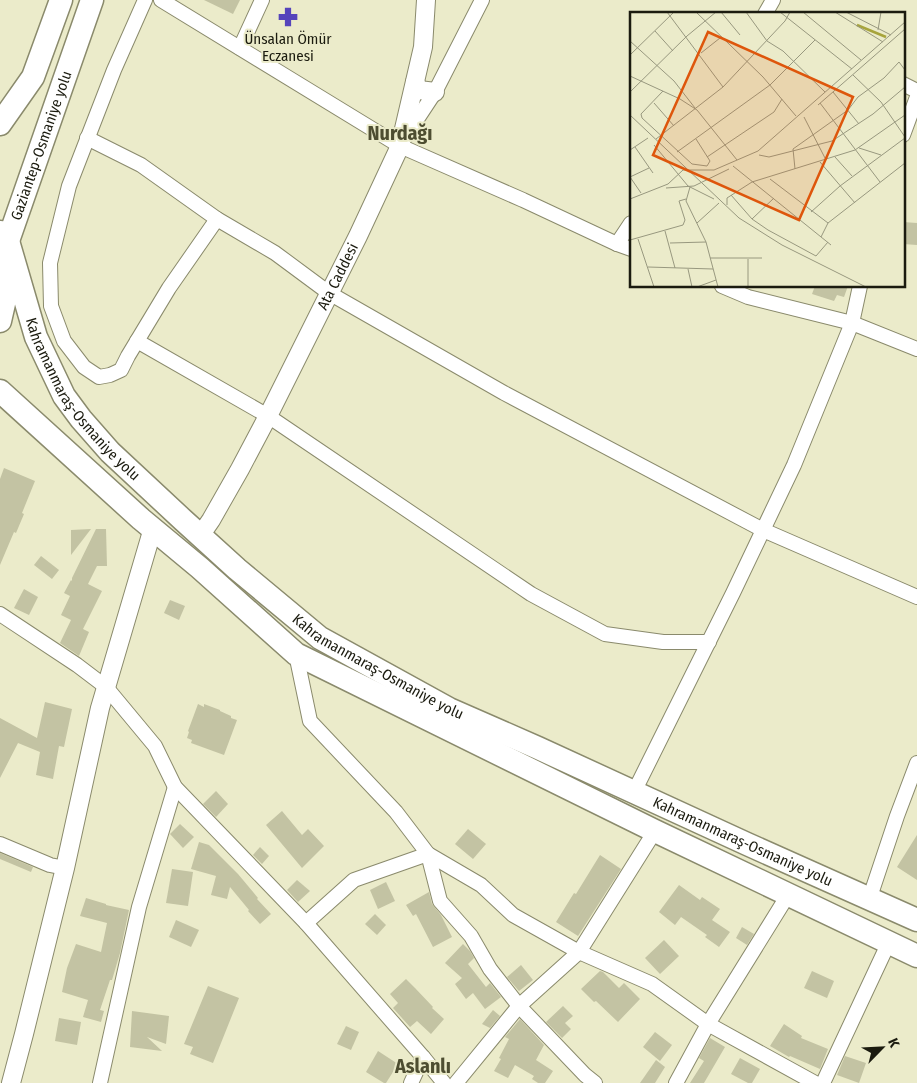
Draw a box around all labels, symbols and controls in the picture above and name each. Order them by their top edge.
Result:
pharmacy icon: Ünsalan Ömür Eczanesi [277,6,299,28]
inset map [630,12,904,288]
place label: Ünsalan Ömür Eczanesi [245,30,332,65]
street label: Gaziantep-Osmaniye yolu [7,68,76,223]
district label: Nurdağı [368,121,432,145]
street label: Ata Caddesi [314,240,362,313]
street label: Kahramanmaraş-Osmaniye yolu [22,316,144,484]
street label: Kahramanmaraş-Osmaniye yolu [289,610,466,723]
street label: Kahramanmaraş-Osmaniye yolu [650,793,835,890]
north arrow [857,1023,907,1073]
text: K [884,1036,903,1051]
district label: Aslanlı [394,1054,451,1078]

